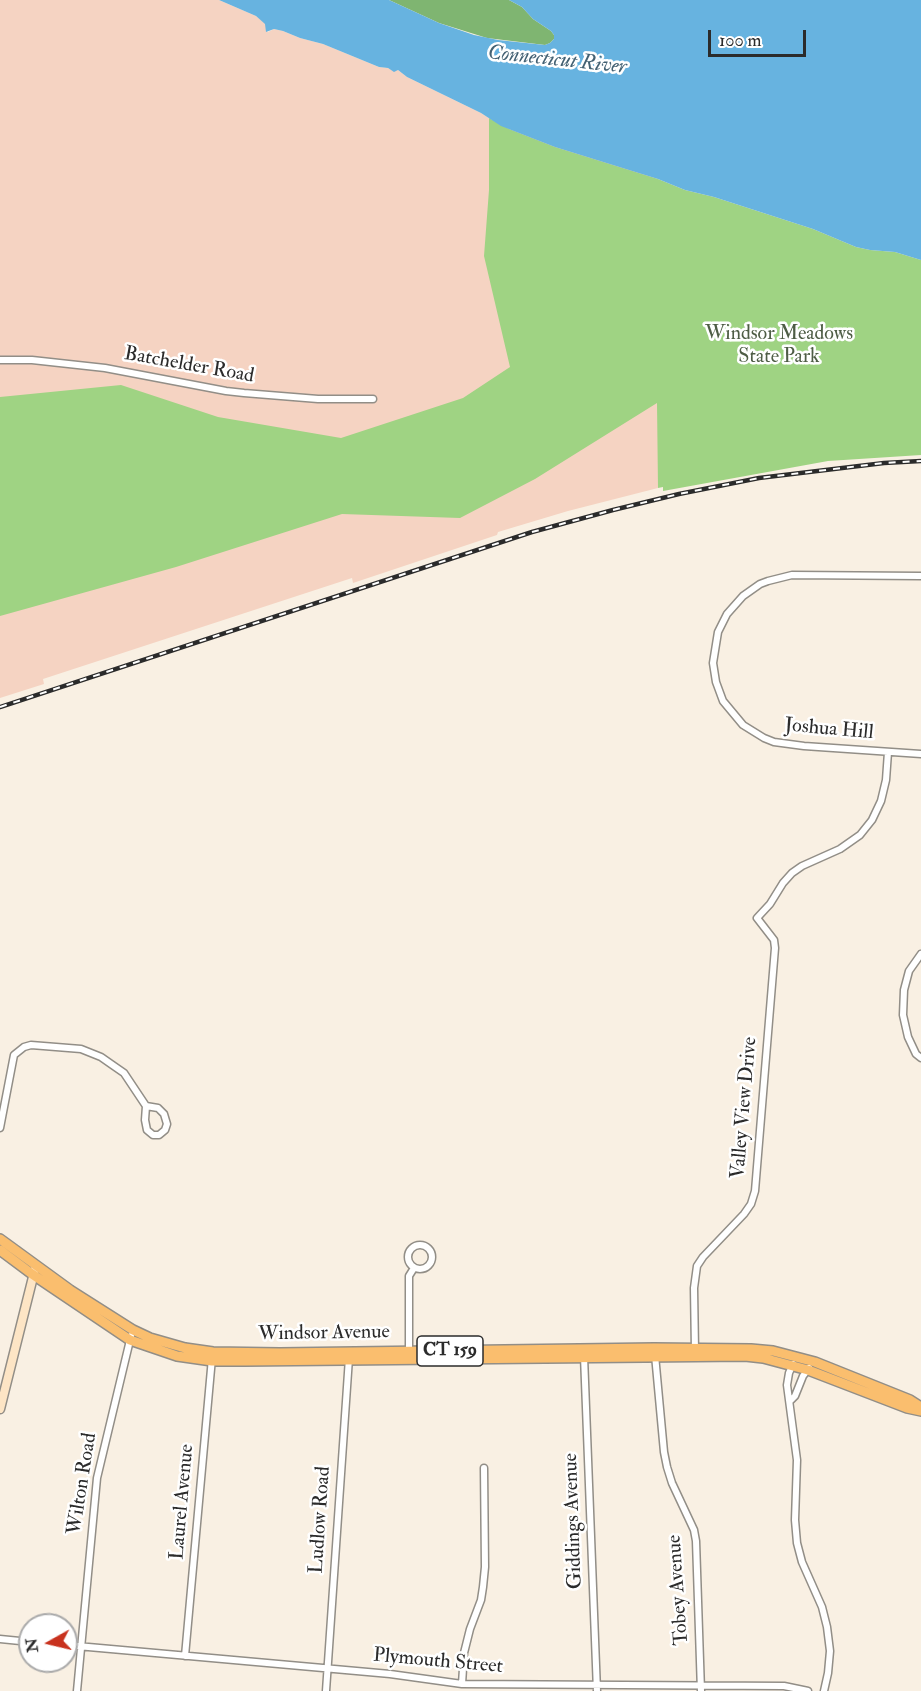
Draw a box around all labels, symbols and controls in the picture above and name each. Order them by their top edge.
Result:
scale bar [711,18,808,56]
text: 100 m [719,29,762,52]
water label: Connecticut River [486,41,628,81]
park label: Windsor Meadows State Park [705,323,853,370]
street label: Batchelder Road [122,343,256,389]
street label: Joshua Hill [784,714,874,746]
street label: Valley View Drive [727,1036,763,1180]
street label: Windsor Avenue [258,1321,390,1347]
road number: CT 159 [417,1336,483,1366]
street label: Wilton Road [63,1431,103,1537]
street label: Laurel Avenue [166,1443,200,1561]
street label: Giddings Avenue [560,1453,588,1589]
street label: Ludlow Road [305,1466,337,1574]
street label: Tobey Avenue [663,1534,695,1646]
north arrow [18,1613,78,1673]
text: N [21,1637,43,1654]
street label: Plymouth Street [372,1644,504,1680]

